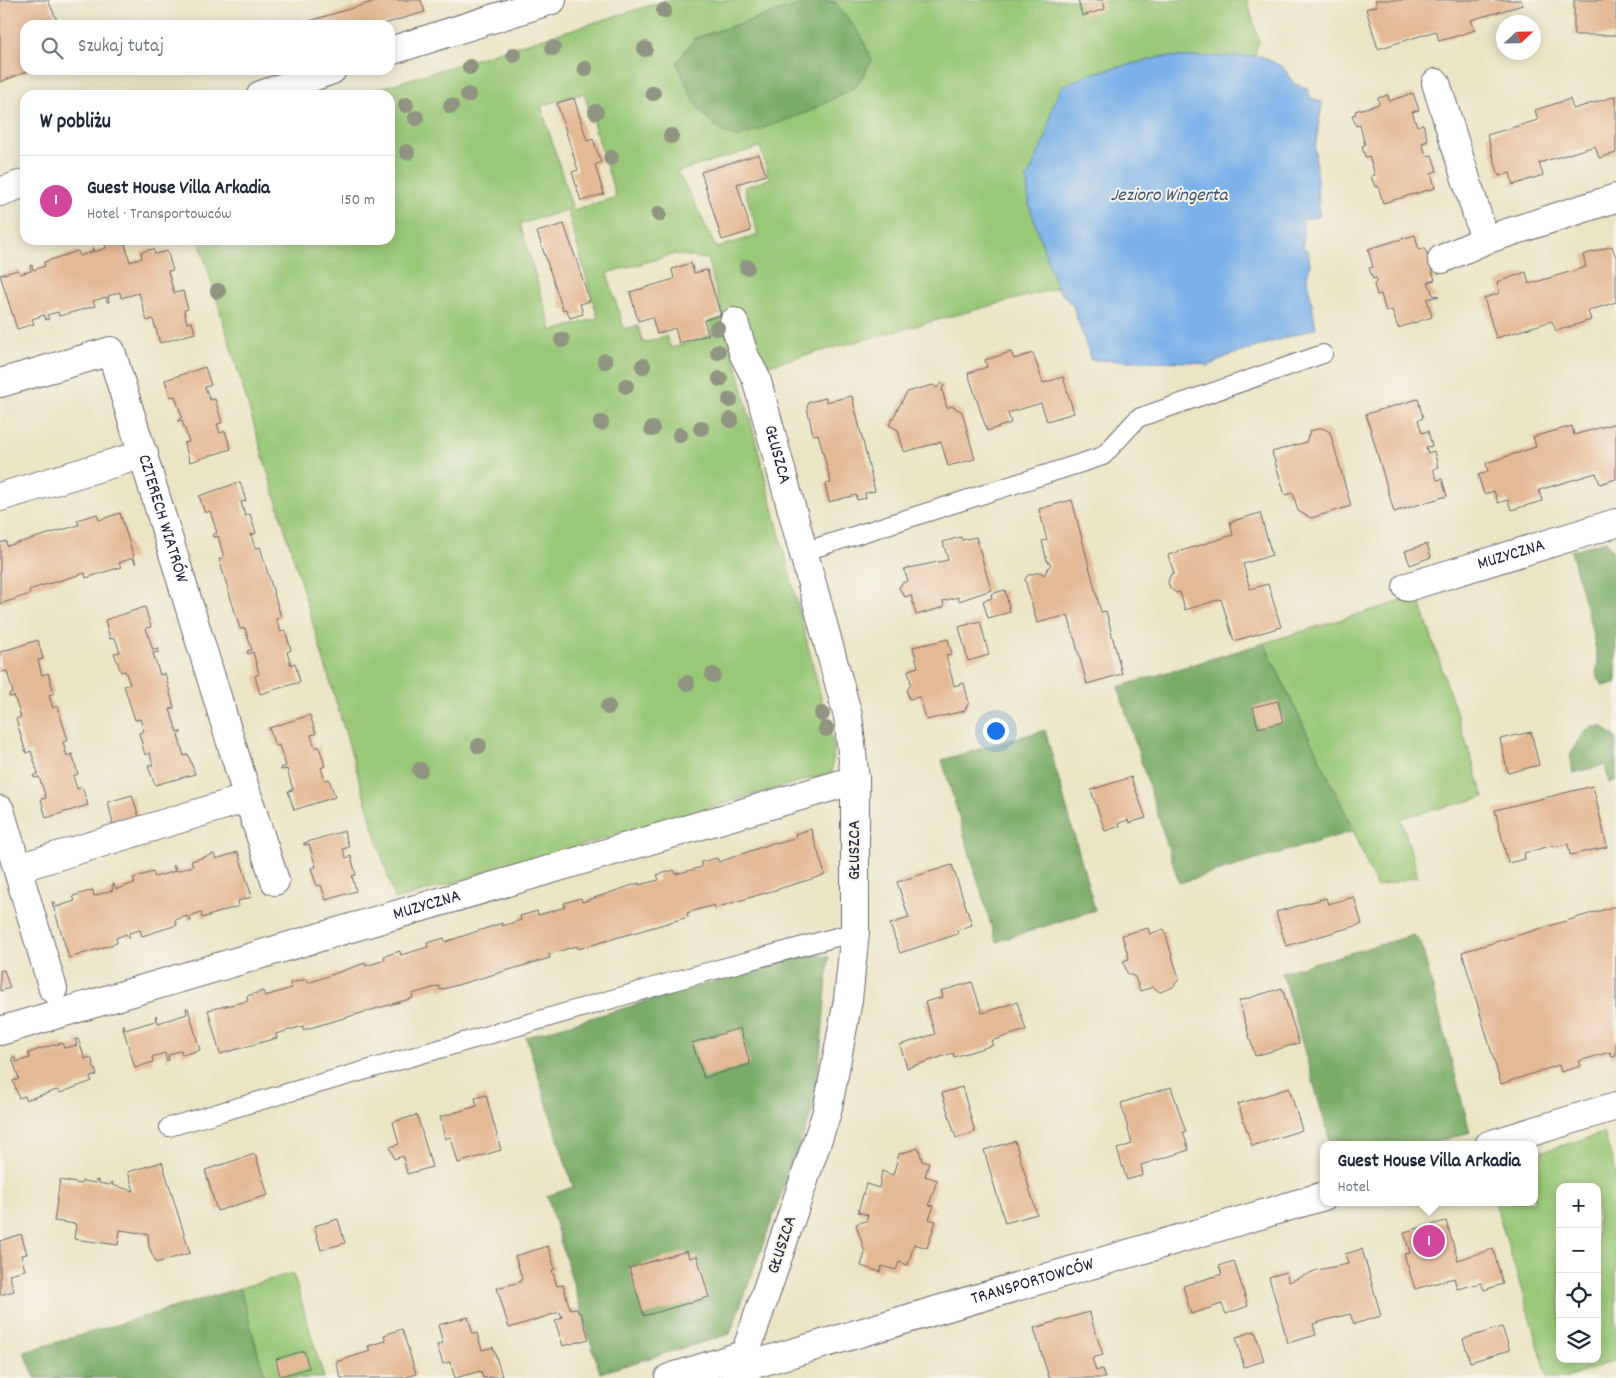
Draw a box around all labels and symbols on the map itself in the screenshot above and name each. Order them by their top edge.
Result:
north arrow [1496,15,1541,60]
water label: Jezioro Wingerta [1110,183,1229,210]
street label: GŁUSZCA [757,423,797,487]
street label: CZTERECH WIATRÓW [131,451,194,587]
street label: MUZYCZNA [1474,533,1548,577]
your location [983,718,1009,744]
street label: GŁUSZCA [843,820,868,880]
street label: MUZYCZNA [390,884,464,927]
street label: GŁUSZCA [762,1212,804,1277]
pin: 1 [1413,1222,1445,1260]
street label: TRANSPORTOWCÓW [968,1252,1098,1312]

